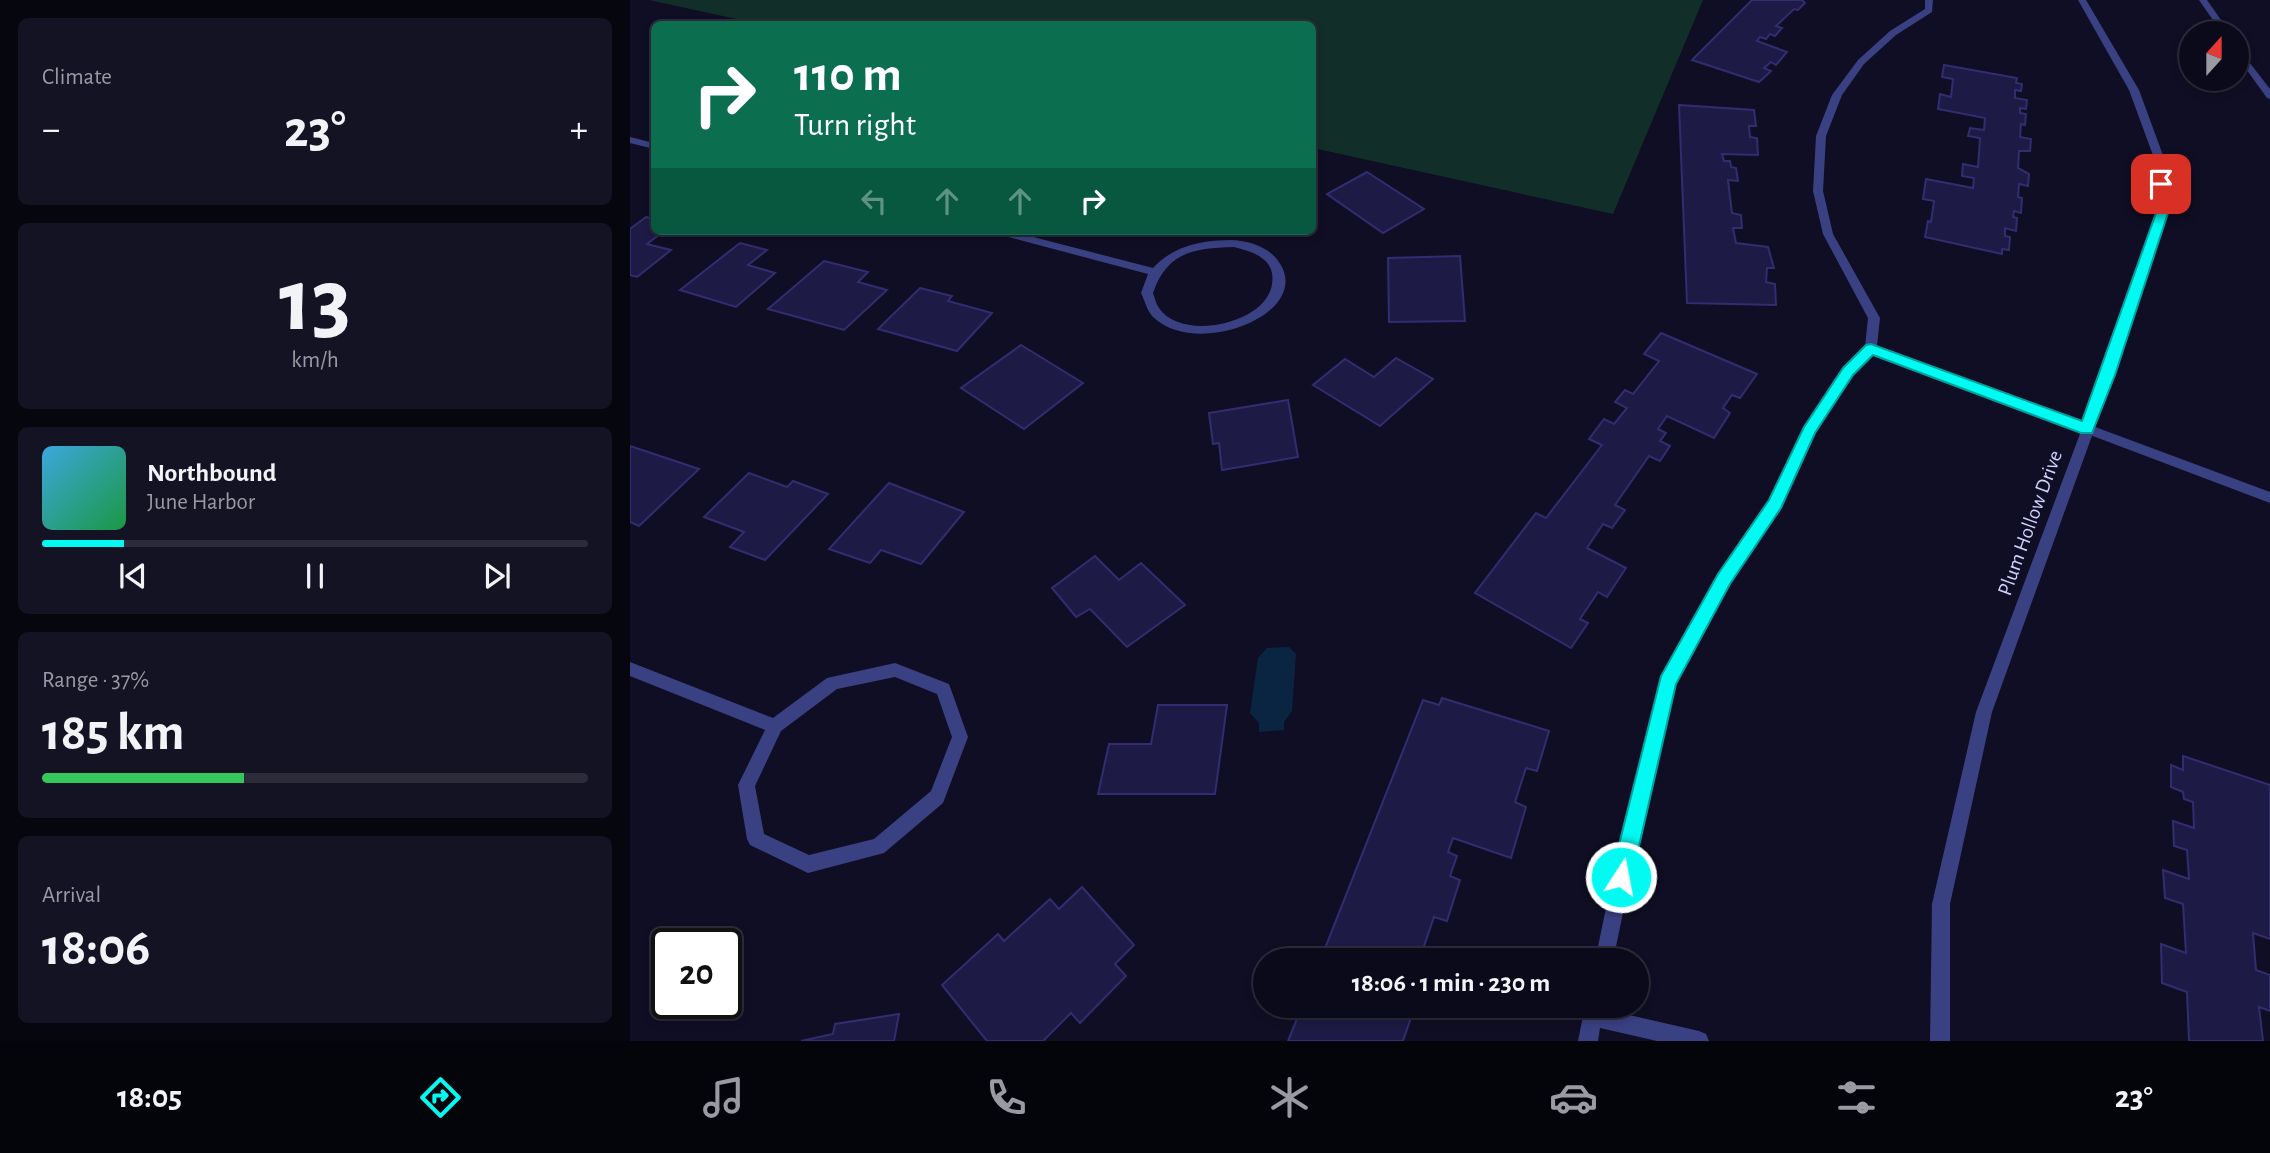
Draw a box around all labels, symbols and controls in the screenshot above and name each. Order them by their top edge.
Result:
north arrow [2179,21,2249,91]
map controls [2179,21,2249,91]
icon: right [679,49,770,140]
text: 110 m [794,51,902,100]
text: Climate [42,66,112,89]
text: 23° [284,104,346,156]
text: Turn right [794,109,916,141]
text: − [42,111,60,149]
text: + [570,111,588,149]
pin [2131,154,2191,214]
icon: arrive [2142,165,2180,203]
icon: left [855,182,893,220]
icon: ahead [928,182,966,220]
icon: ahead [1001,182,1039,220]
icon: right [1074,182,1112,220]
text: 13 [279,256,351,347]
text: km/h [291,349,339,372]
street label: Plum Hollow Drive [1994,448,2066,598]
text: Northbound [147,460,276,486]
text: June Harbor [147,491,255,514]
icon: previous [114,557,152,595]
icon: pause [296,557,334,595]
icon: next [478,557,516,595]
text: Range · 37% [42,669,149,692]
text: 185 km [42,707,184,759]
position arrow [1584,840,1658,914]
text: Arrival [42,884,101,907]
text: 18:06 [42,922,150,974]
speed limit sign: 20 [651,928,742,1019]
text: 18:06 · 1 min · 230 m [1352,970,1550,996]
icon: directions [416,1073,465,1122]
icon: music [699,1073,748,1122]
icon: phone [982,1073,1031,1122]
icon: climate [1265,1073,1314,1122]
icon: car [1549,1073,1598,1122]
icon: filters [1832,1073,1881,1122]
text: 18:05 [117,1081,182,1113]
text: 23° [2115,1081,2153,1113]

